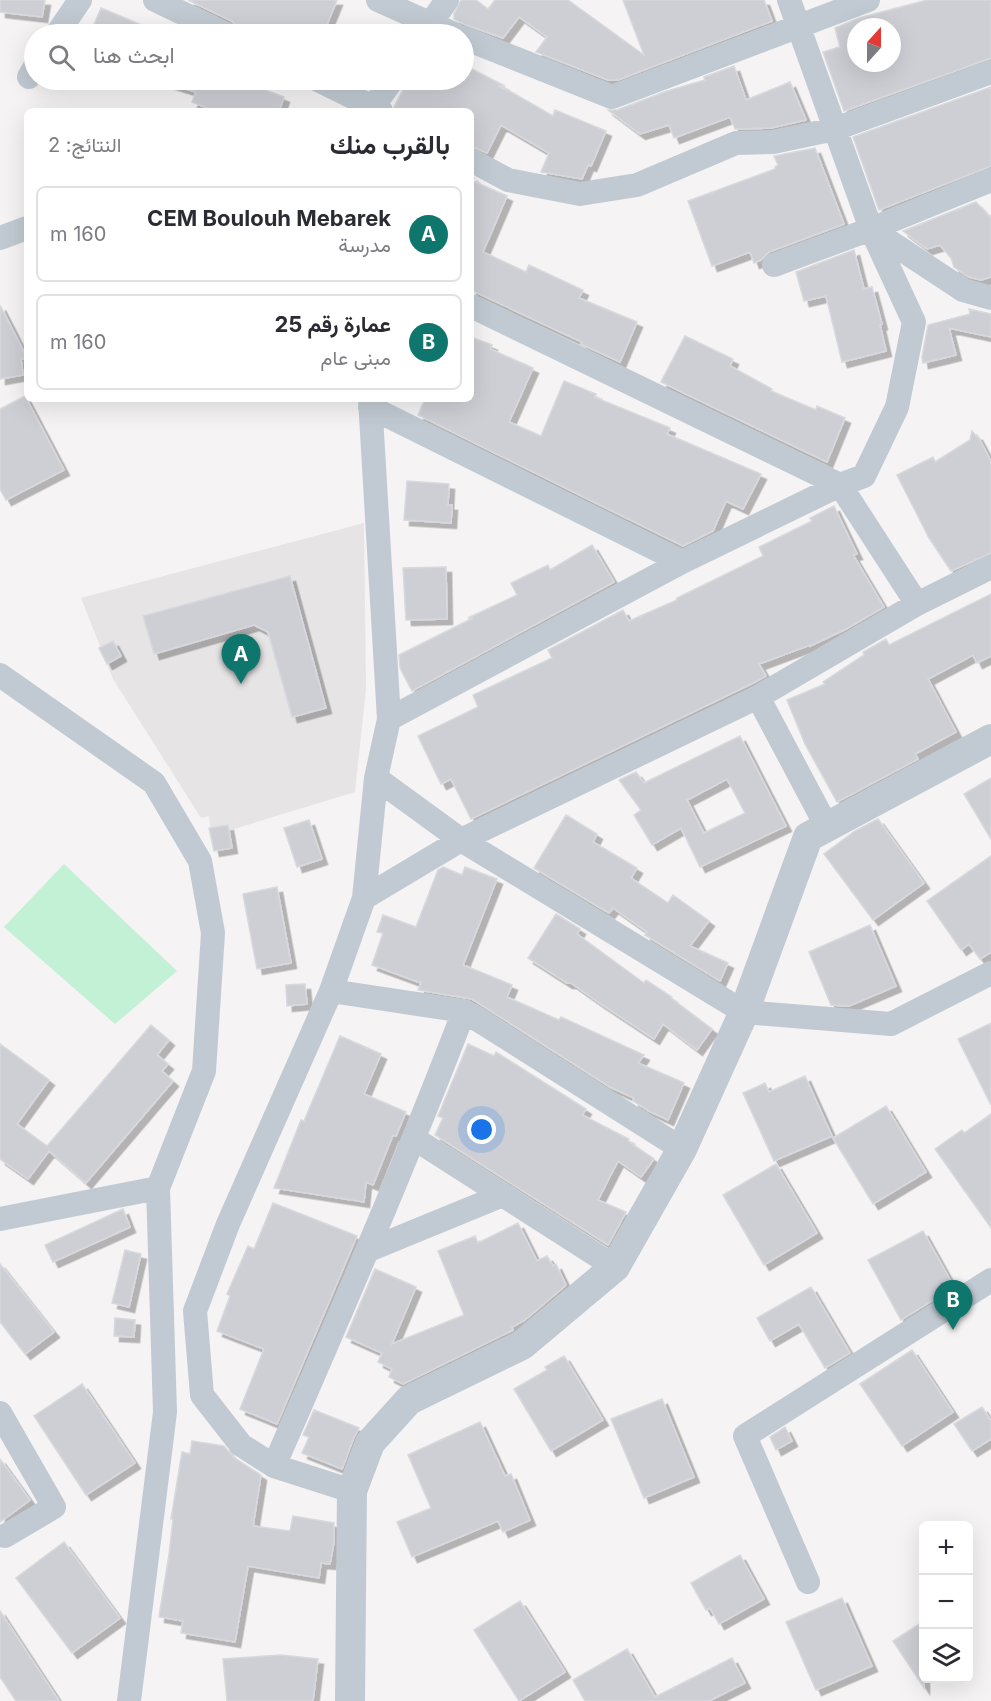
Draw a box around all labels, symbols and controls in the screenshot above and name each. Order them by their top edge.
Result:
north arrow [847,18,901,72]
search box [24,24,474,90]
icon: search [45,41,78,74]
text: ابحث هنا [93,42,175,68]
text: بالقرب منك [330,129,450,160]
text: النتائج: 2 [48,133,122,157]
text: CEM Boulouh Mebarek [147,205,391,231]
text: 160 m [50,222,106,246]
text: A [421,222,436,246]
text: مدرسة [338,233,391,257]
text: عمارة رقم 25 [274,311,391,337]
text: 160 m [50,330,106,354]
text: B [422,330,435,354]
text: مبنى عام [321,346,391,370]
pin: A [222,634,260,684]
your location [467,1115,496,1144]
pin: B [934,1280,972,1330]
map controls [919,1521,973,1683]
button: + [919,1521,973,1575]
button: − [919,1575,973,1629]
button: layers [919,1629,973,1683]

